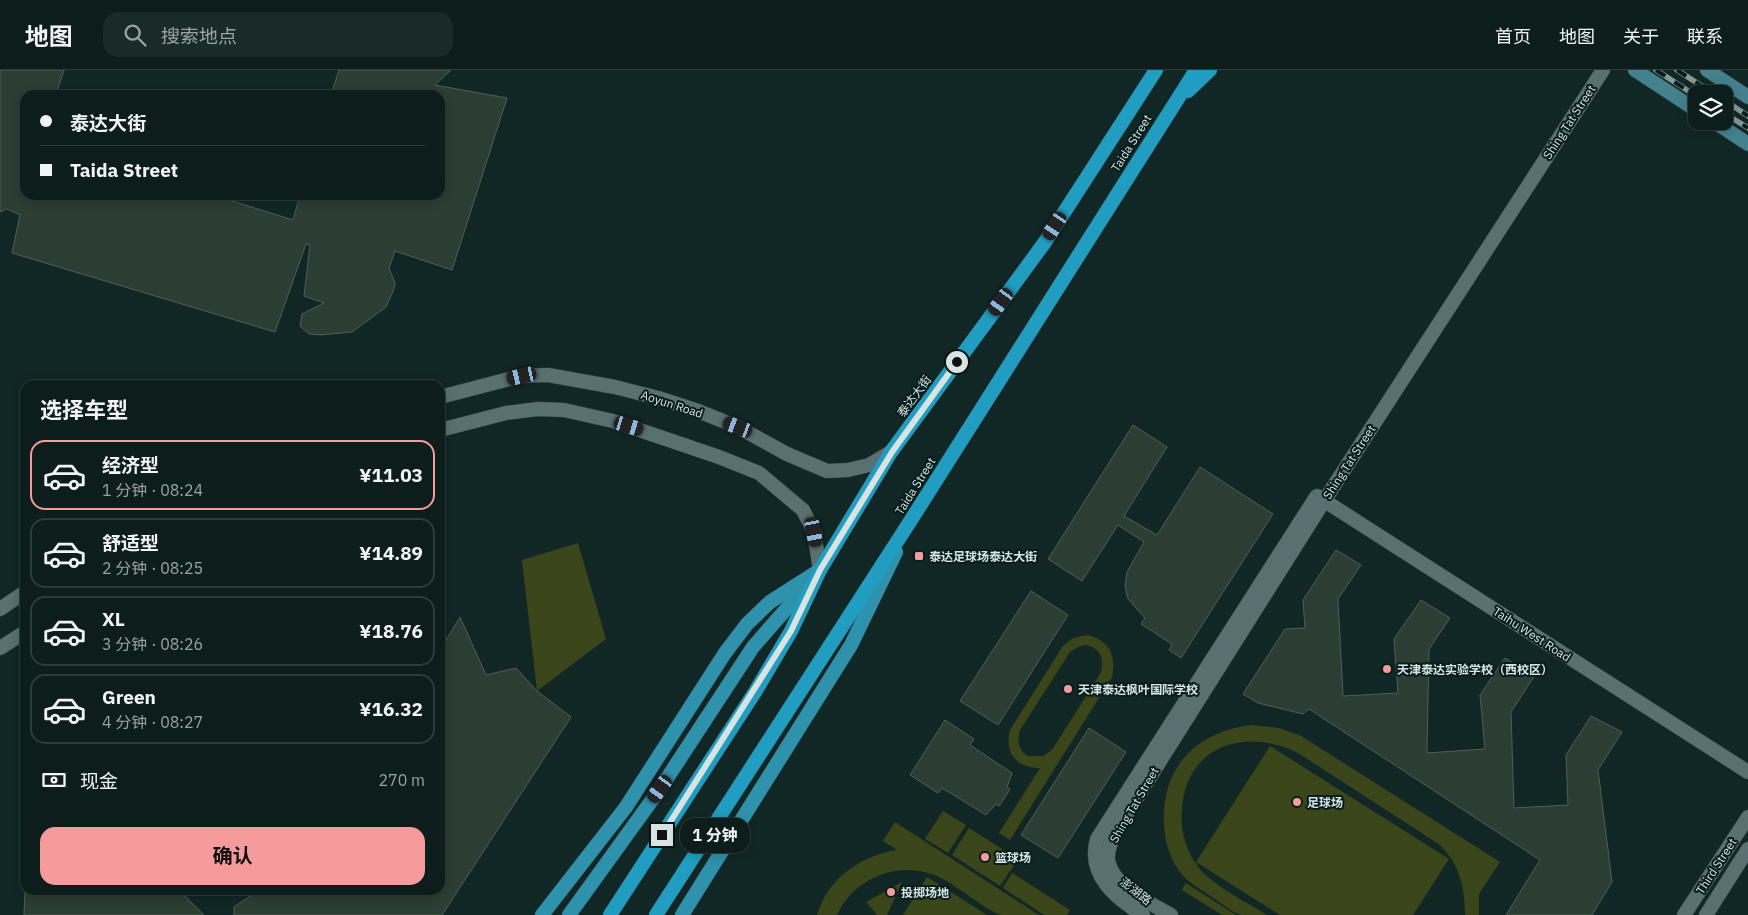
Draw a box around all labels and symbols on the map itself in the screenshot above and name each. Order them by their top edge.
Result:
street label: Shing Tat Street [1540,82,1598,162]
street label: Taida Street [1108,112,1154,174]
car [1040,209,1069,243]
car [986,285,1015,319]
route start [946,351,968,373]
car [505,365,538,387]
street label: 泰达大街 [894,372,934,420]
street label: Aoyun Road [639,387,705,421]
car [612,414,645,438]
car [721,415,754,439]
street label: Shing Tat Street [1320,422,1378,502]
street label: Taida Street [892,455,938,517]
car [803,516,824,548]
place label: 泰达足球场泰达大街 [929,549,1037,564]
marker: 泰达足球场泰达大街 [913,550,925,562]
street label: Taihu West Road [1490,603,1574,665]
place label: 天津泰达实验学校（西校区） [1397,662,1553,677]
marker: 天津泰达实验学校（西校区） [1381,663,1393,675]
place label: 天津泰达枫叶国际学校 [1078,682,1198,697]
marker: 天津泰达枫叶国际学校 [1062,683,1074,695]
street label: Shing Tat Street [1106,764,1162,846]
car [645,772,674,806]
place label: 足球场 [1307,795,1343,810]
marker: 足球场 [1291,796,1303,808]
callout: 1 分钟 [680,818,750,852]
route end [651,824,673,846]
street label: Third Street [1692,835,1740,897]
place label: 篮球场 [995,850,1031,865]
marker: 篮球场 [979,851,991,863]
street label: 澎湖路 [1117,874,1155,908]
place label: 投掷场地 [901,885,949,900]
marker: 投掷场地 [885,886,897,898]

